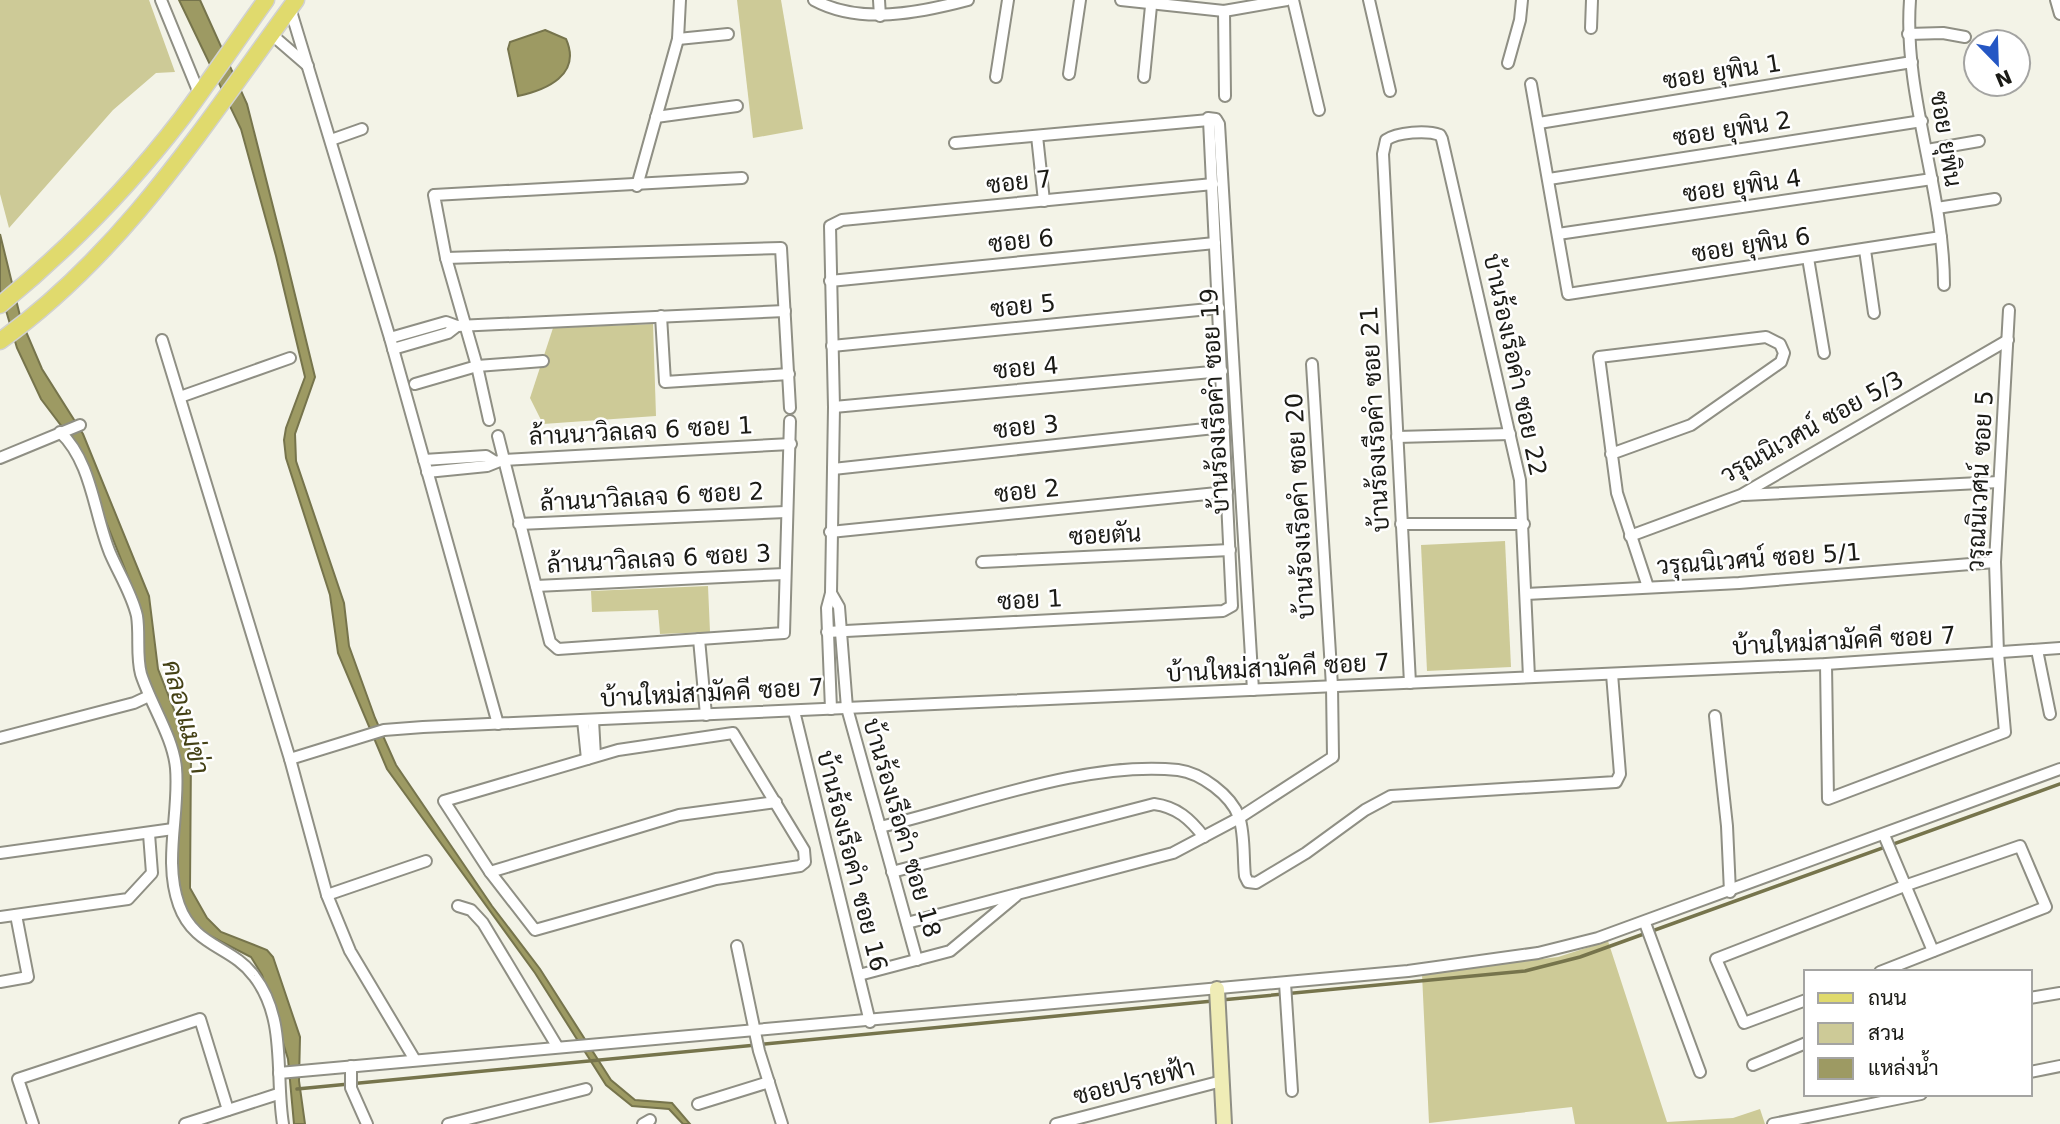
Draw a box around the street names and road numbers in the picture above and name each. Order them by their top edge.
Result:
street label: ซอย ยุพิน 1 [1661,49,1783,97]
street label: ซอย ยุพิน [1923,89,1967,189]
street label: ซอย ยุพิน 2 [1671,106,1793,154]
street label: ซอย ยุพิน 4 [1681,164,1803,210]
street label: ซอย 7 [985,165,1053,199]
street label: ซอย ยุพิน 6 [1690,222,1812,270]
street label: ซอย 6 [987,224,1055,258]
street label: บ้านร้องเรือคำ ซอย 22 [1478,251,1553,479]
street label: บ้านร้องเรือคำ ซอย 19 [1194,287,1235,515]
street label: ซอย 5 [989,289,1057,323]
street label: บ้านร้องเรือคำ ซอย 21 [1354,305,1395,533]
street label: ซอย 4 [992,351,1060,385]
street label: วรุณนิเวศน์ ซอย 5/3 [1715,363,1909,491]
street label: วรุณนิเวศน์ ซอย 5 [1959,389,2001,573]
street label: บ้านร้องเรือคำ ซอย 20 [1279,392,1320,620]
street label: ล้านนาวิลเลจ 6 ซอย 1 [528,410,754,451]
street label: ซอย 3 [992,410,1060,444]
street label: ซอย 2 [993,474,1061,508]
street label: ล้านนาวิลเลจ 6 ซอย 2 [539,476,765,517]
street label: ซอยตัน [1068,519,1142,551]
street label: วรุณนิเวศน์ ซอย 5/1 [1656,536,1862,582]
street label: ล้านนาวิลเลจ 6 ซอย 3 [546,538,772,579]
street label: ซอย 1 [997,584,1063,616]
street label: บ้านใหม่สามัคคี ซอย 7 [1731,619,1957,661]
street label: บ้านใหม่สามัคคี ซอย 7 [1165,646,1391,688]
street label: บ้านใหม่สามัคคี ซอย 7 [599,671,825,713]
street label: บ้านร้องเรือคำ ซอย 18 [857,715,948,941]
street label: บ้านร้องเรือคำ ซอย 16 [811,747,894,974]
street label: ซอยปรายฟ้า [1070,1052,1198,1111]

